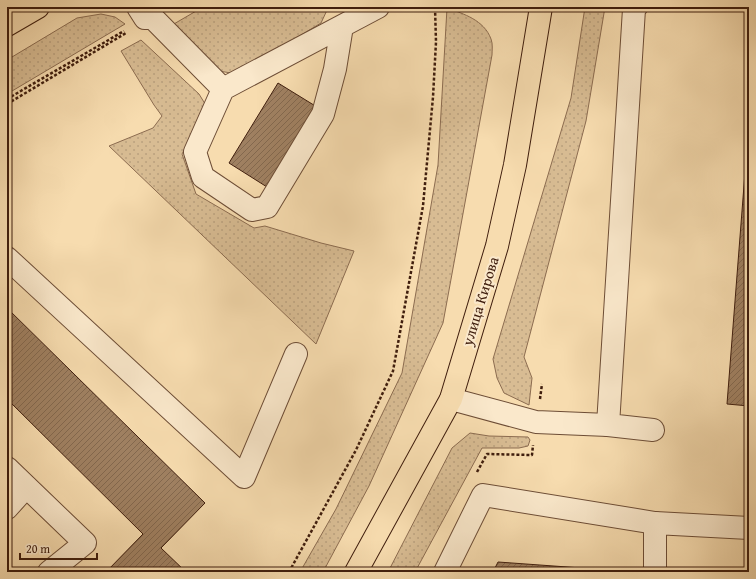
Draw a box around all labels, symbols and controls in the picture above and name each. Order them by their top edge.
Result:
street label: улица Кирова [456,253,504,349]
scale bar [20,535,97,561]
text: 20 m [26,540,50,557]

